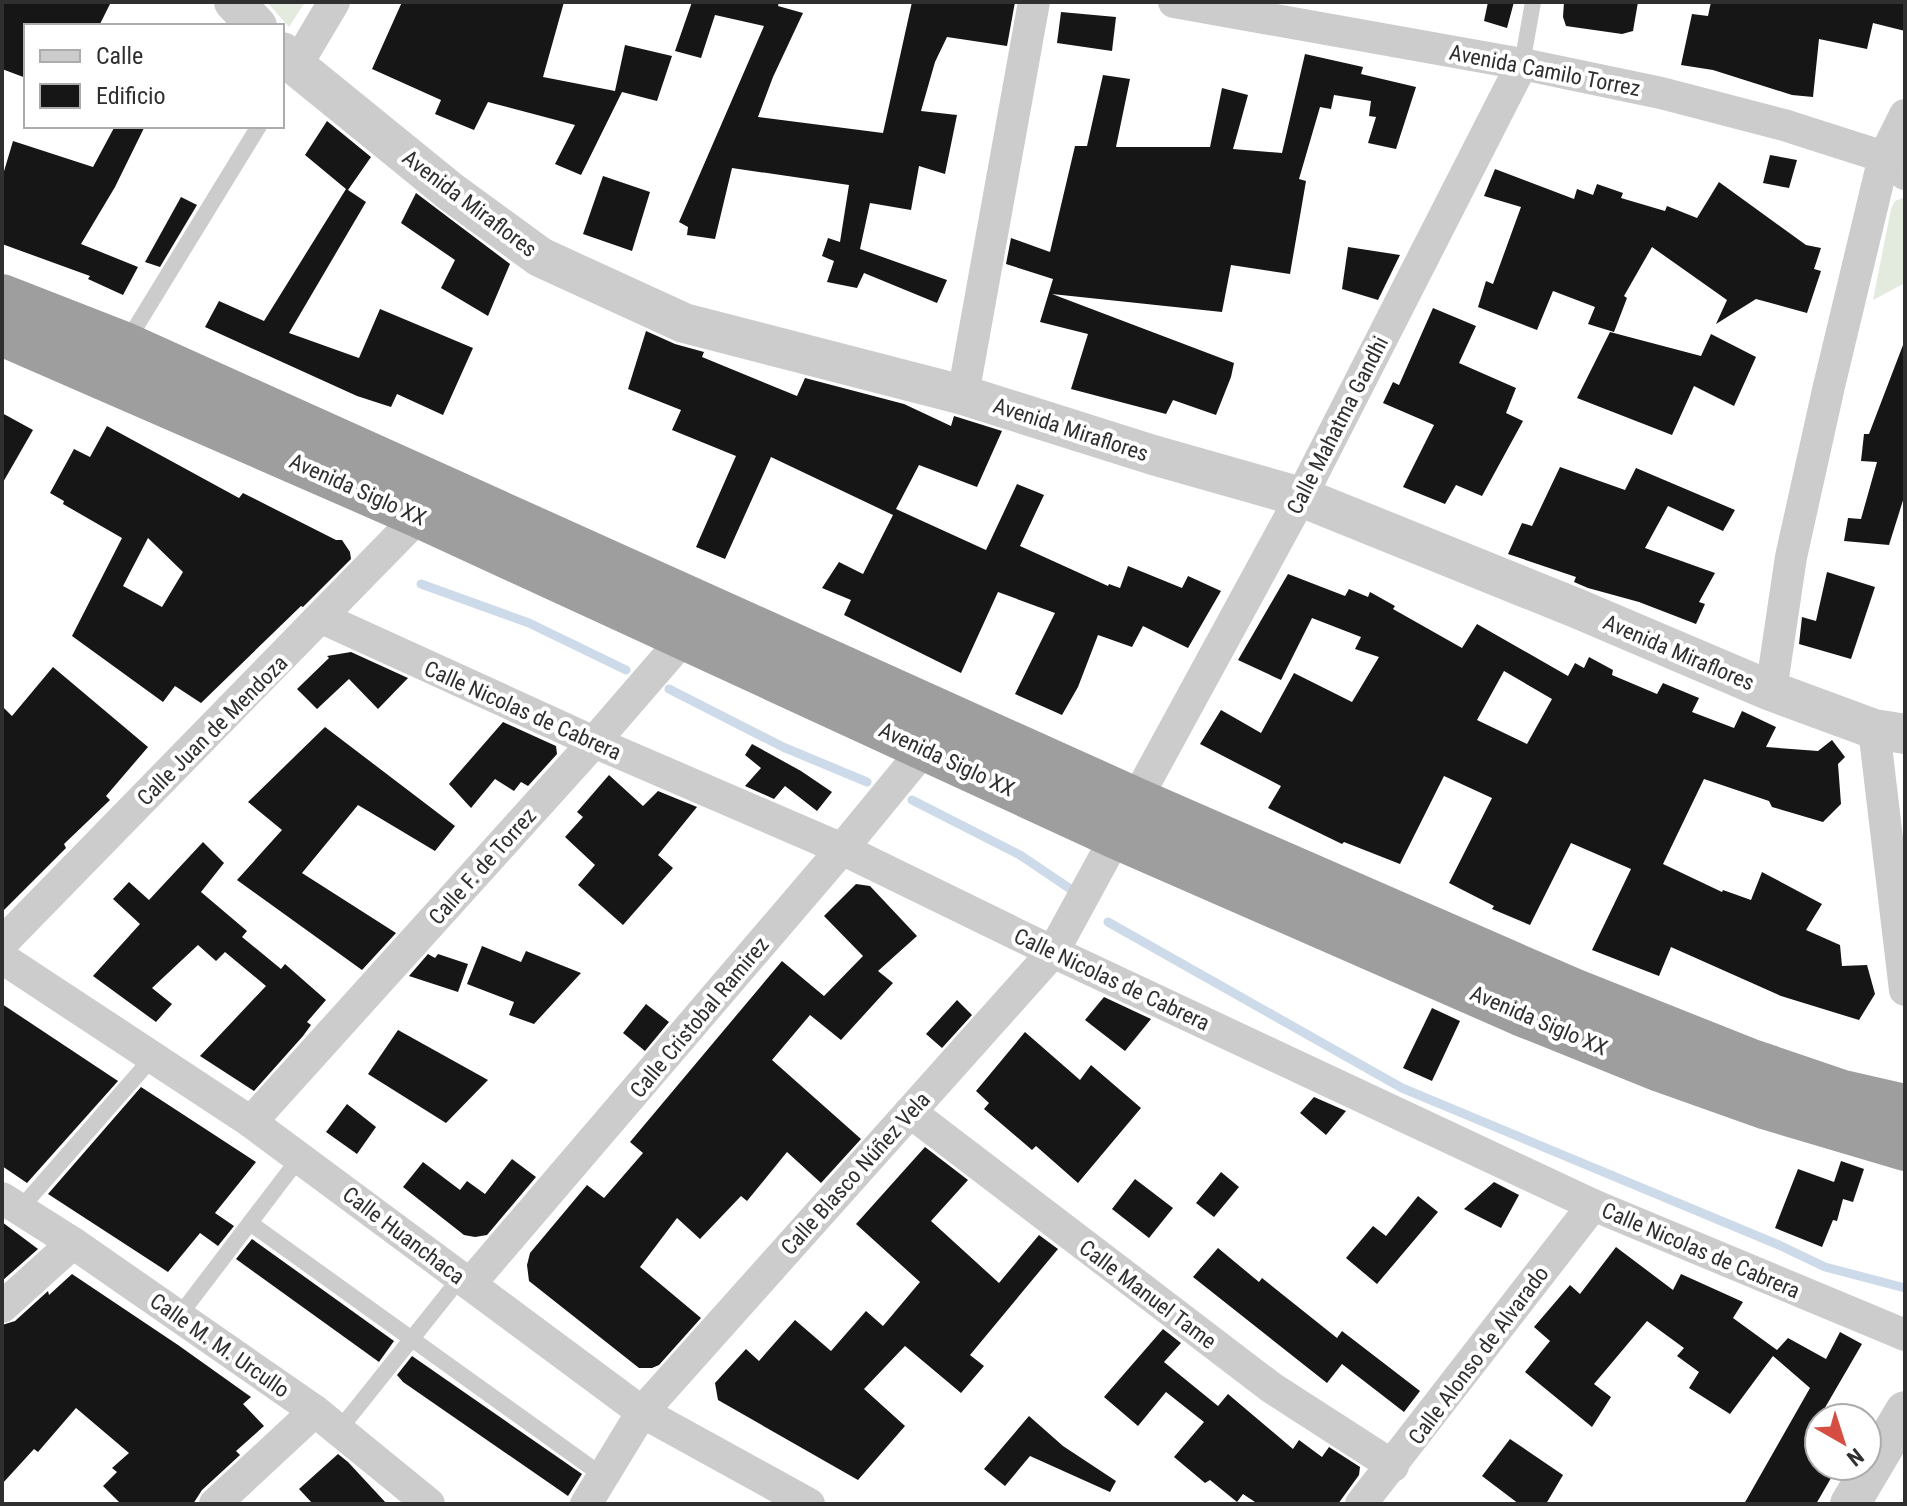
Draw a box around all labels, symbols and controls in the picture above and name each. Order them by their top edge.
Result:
legend [24,24,284,128]
street label: Avenida Camilo Torrez [1447,40,1642,101]
text: Calle [96,42,143,70]
text: Edificio [96,82,166,110]
street label: Avenida Miraflores [398,145,542,262]
street label: Calle Mahatma Gandhi [1282,332,1393,518]
street label: Avenida Miraflores [990,393,1151,466]
street label: Avenida Siglo XX [286,448,430,531]
street label: Avenida Miraflores [1600,609,1758,695]
street label: Calle Juan de Mendoza [132,650,293,811]
street label: Calle Nicolas de Cabrera [421,656,625,765]
street label: Avenida Siglo XX [875,717,1019,802]
street label: Calle F. de Torrez [424,803,541,930]
street label: Calle Nicolas de Cabrera [1010,923,1213,1036]
street label: Calle Cristobal Ramirez [625,932,774,1103]
street label: Avenida Siglo XX [1466,980,1611,1061]
street label: Calle Blasco Núñez Vela [776,1087,935,1260]
street label: Calle Huanchaca [338,1181,470,1289]
street label: Calle Nicolas de Cabrera [1598,1197,1804,1304]
street label: Calle Manuel Tame [1074,1235,1221,1354]
street label: Calle Alonso de Alvarado [1403,1261,1554,1449]
street label: Calle M. M. Urcullo [145,1288,294,1403]
north arrow [1803,1402,1883,1482]
text: N [1842,1443,1868,1471]

